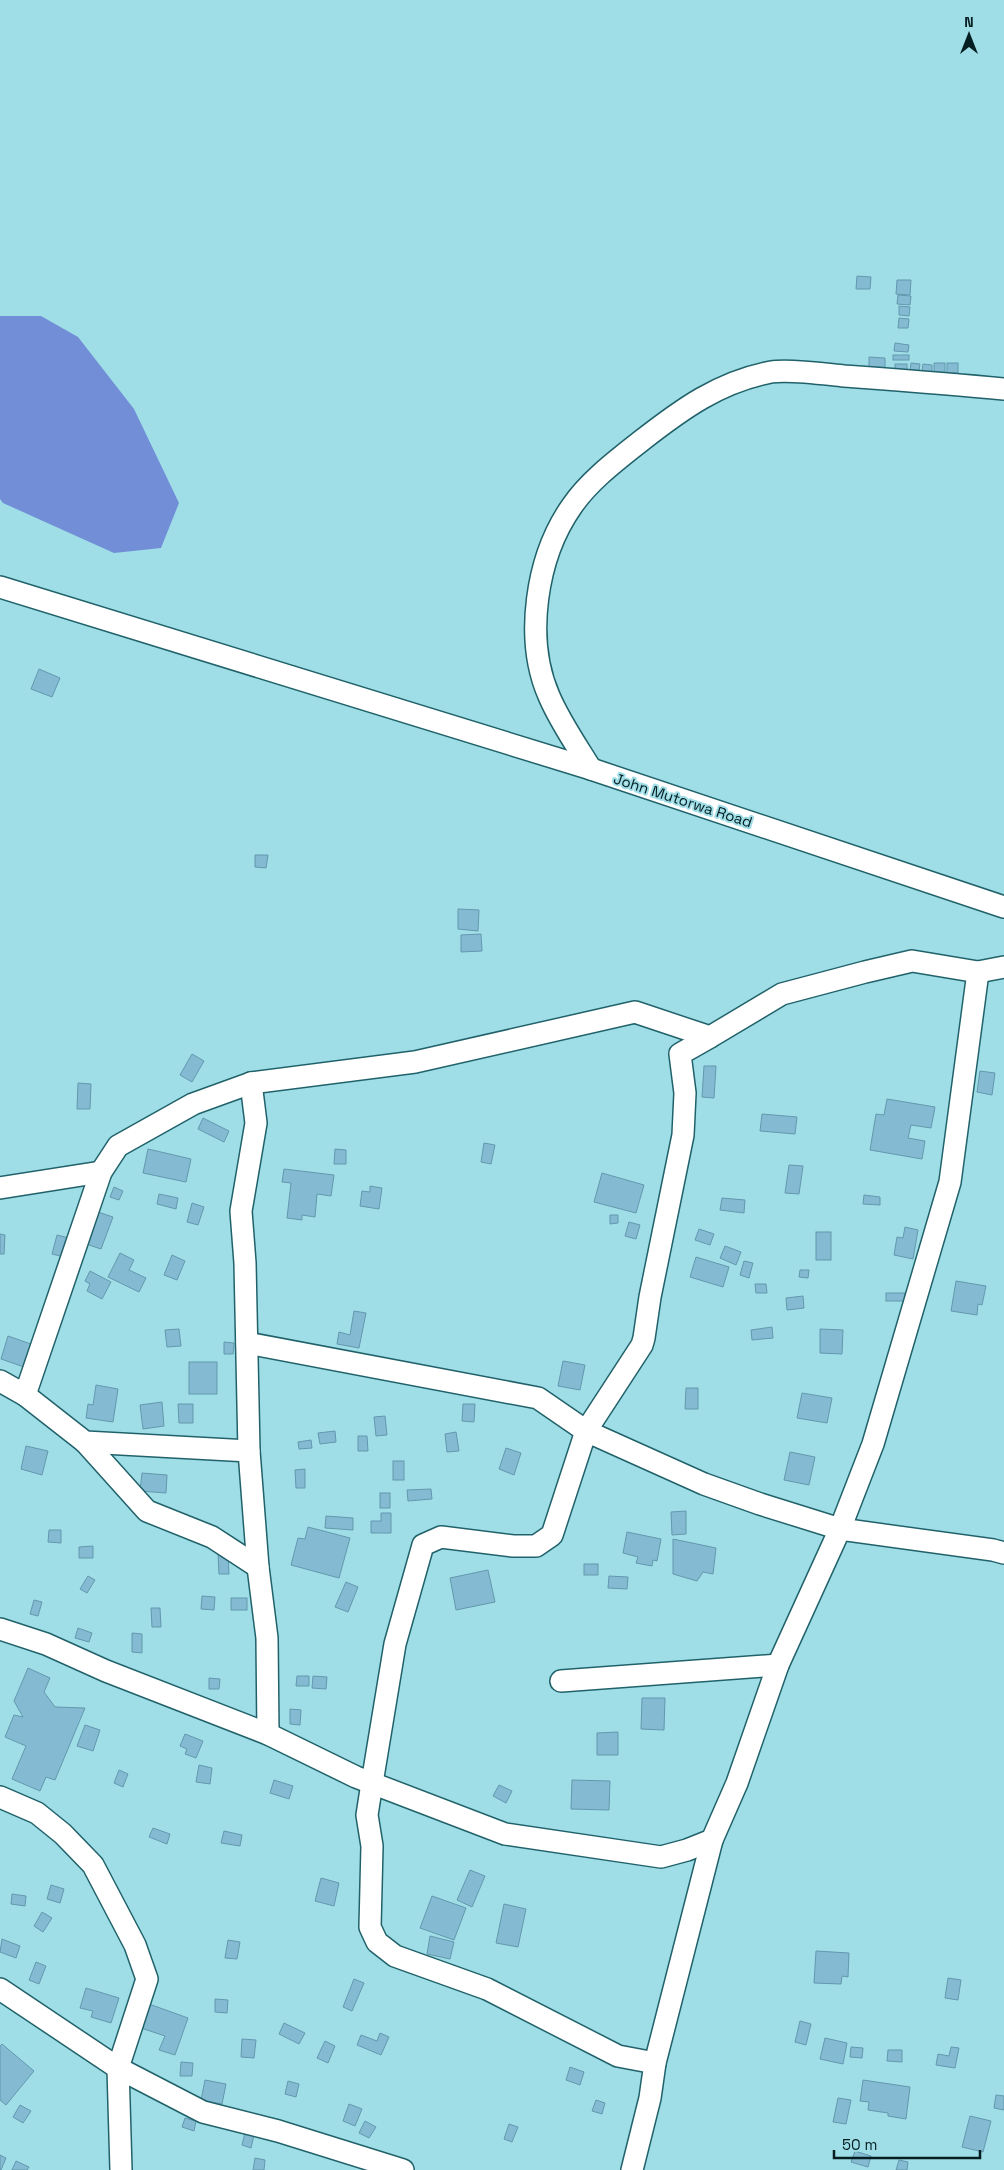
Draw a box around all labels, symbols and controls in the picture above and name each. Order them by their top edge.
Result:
north arrow [944,10,994,60]
text: N [964,13,974,31]
street label: John Mutorwa Road [611,769,755,831]
scale bar [834,2128,980,2160]
text: 50 m [842,2135,877,2154]

